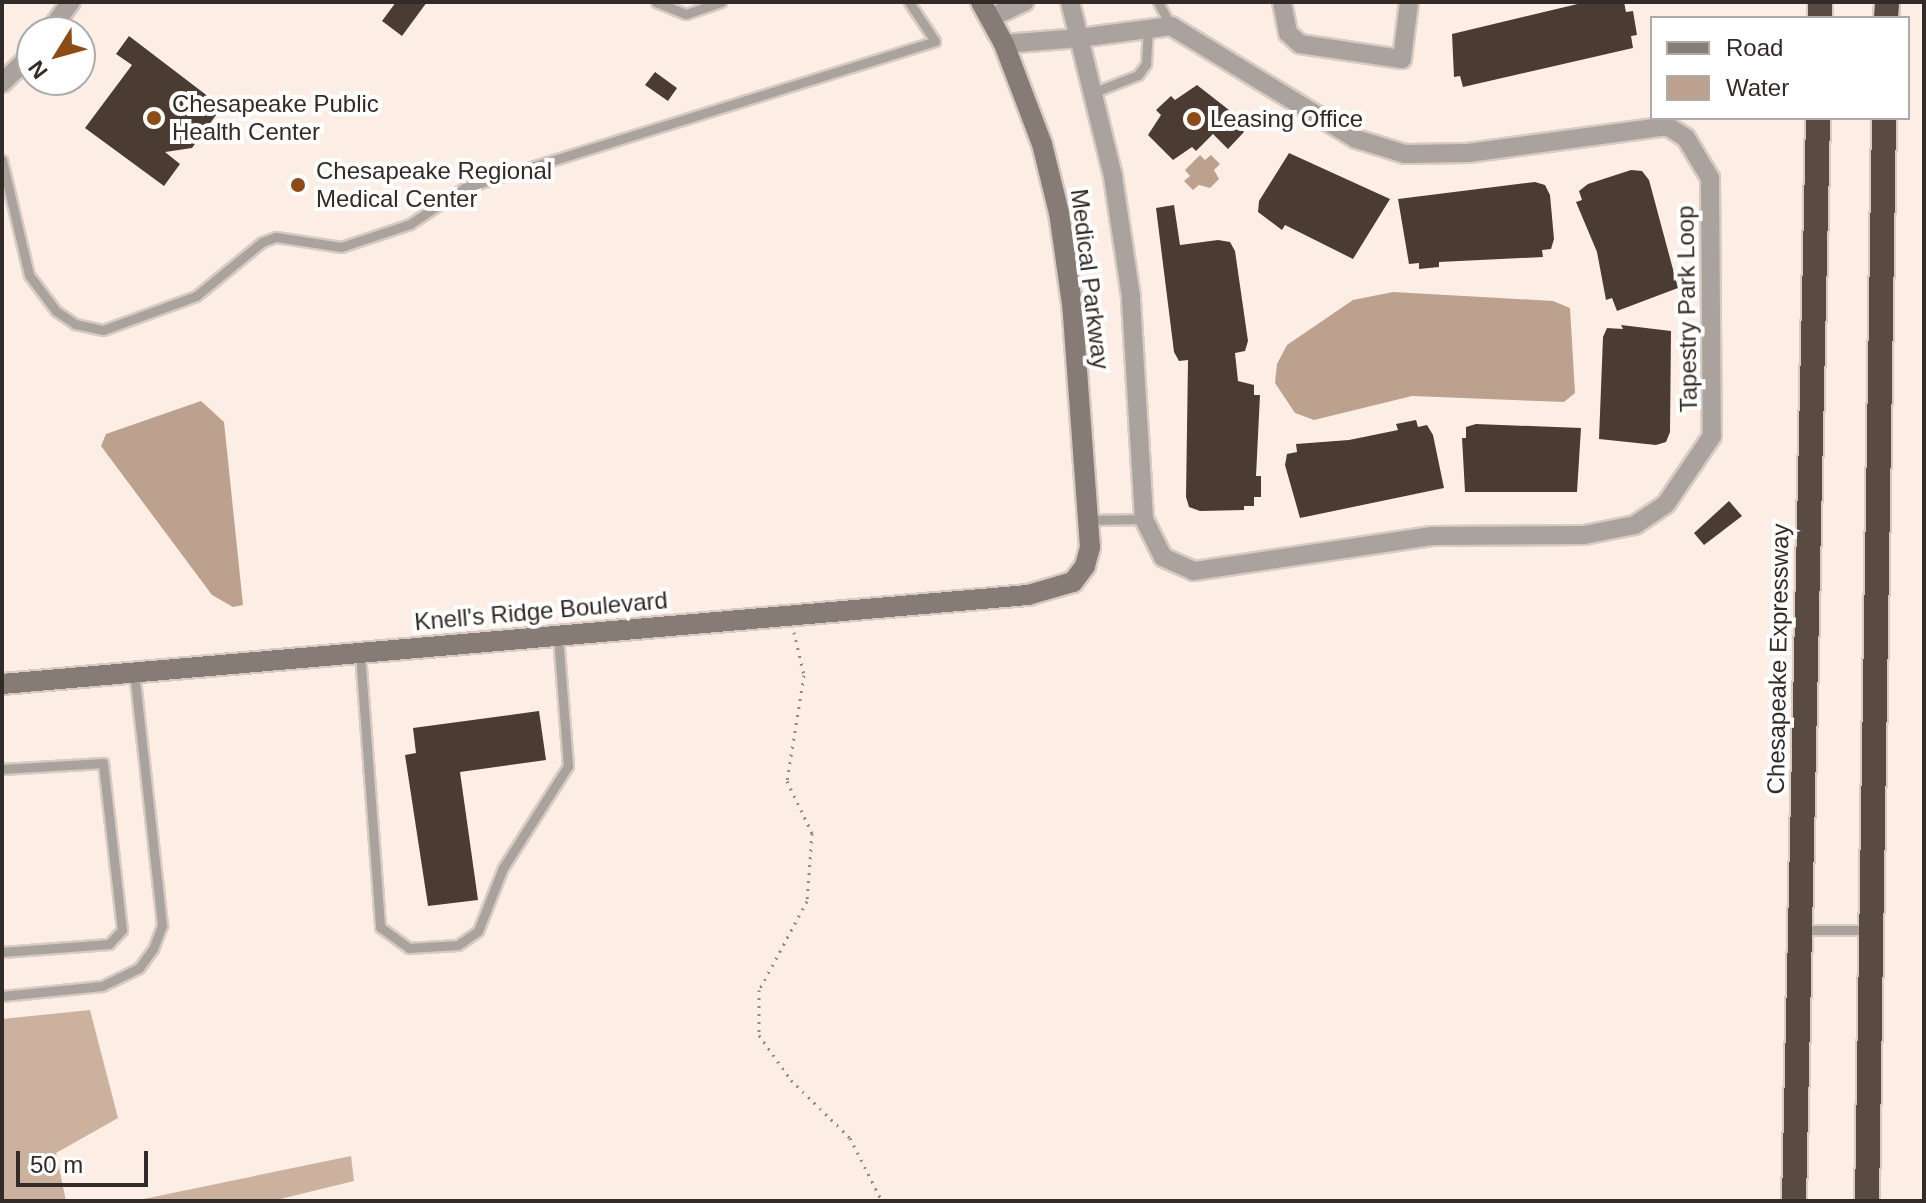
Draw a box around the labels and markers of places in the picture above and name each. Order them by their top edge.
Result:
place label: Chesapeake Public Health Center [172,90,379,146]
place label: Leasing Office [1210,105,1363,133]
marker: Chesapeake Public Health Center [143,107,165,129]
marker: Leasing Office [1185,110,1203,128]
place label: Chesapeake Regional Medical Center [316,157,552,213]
marker: Chesapeake Regional Medical Center [287,174,309,196]

